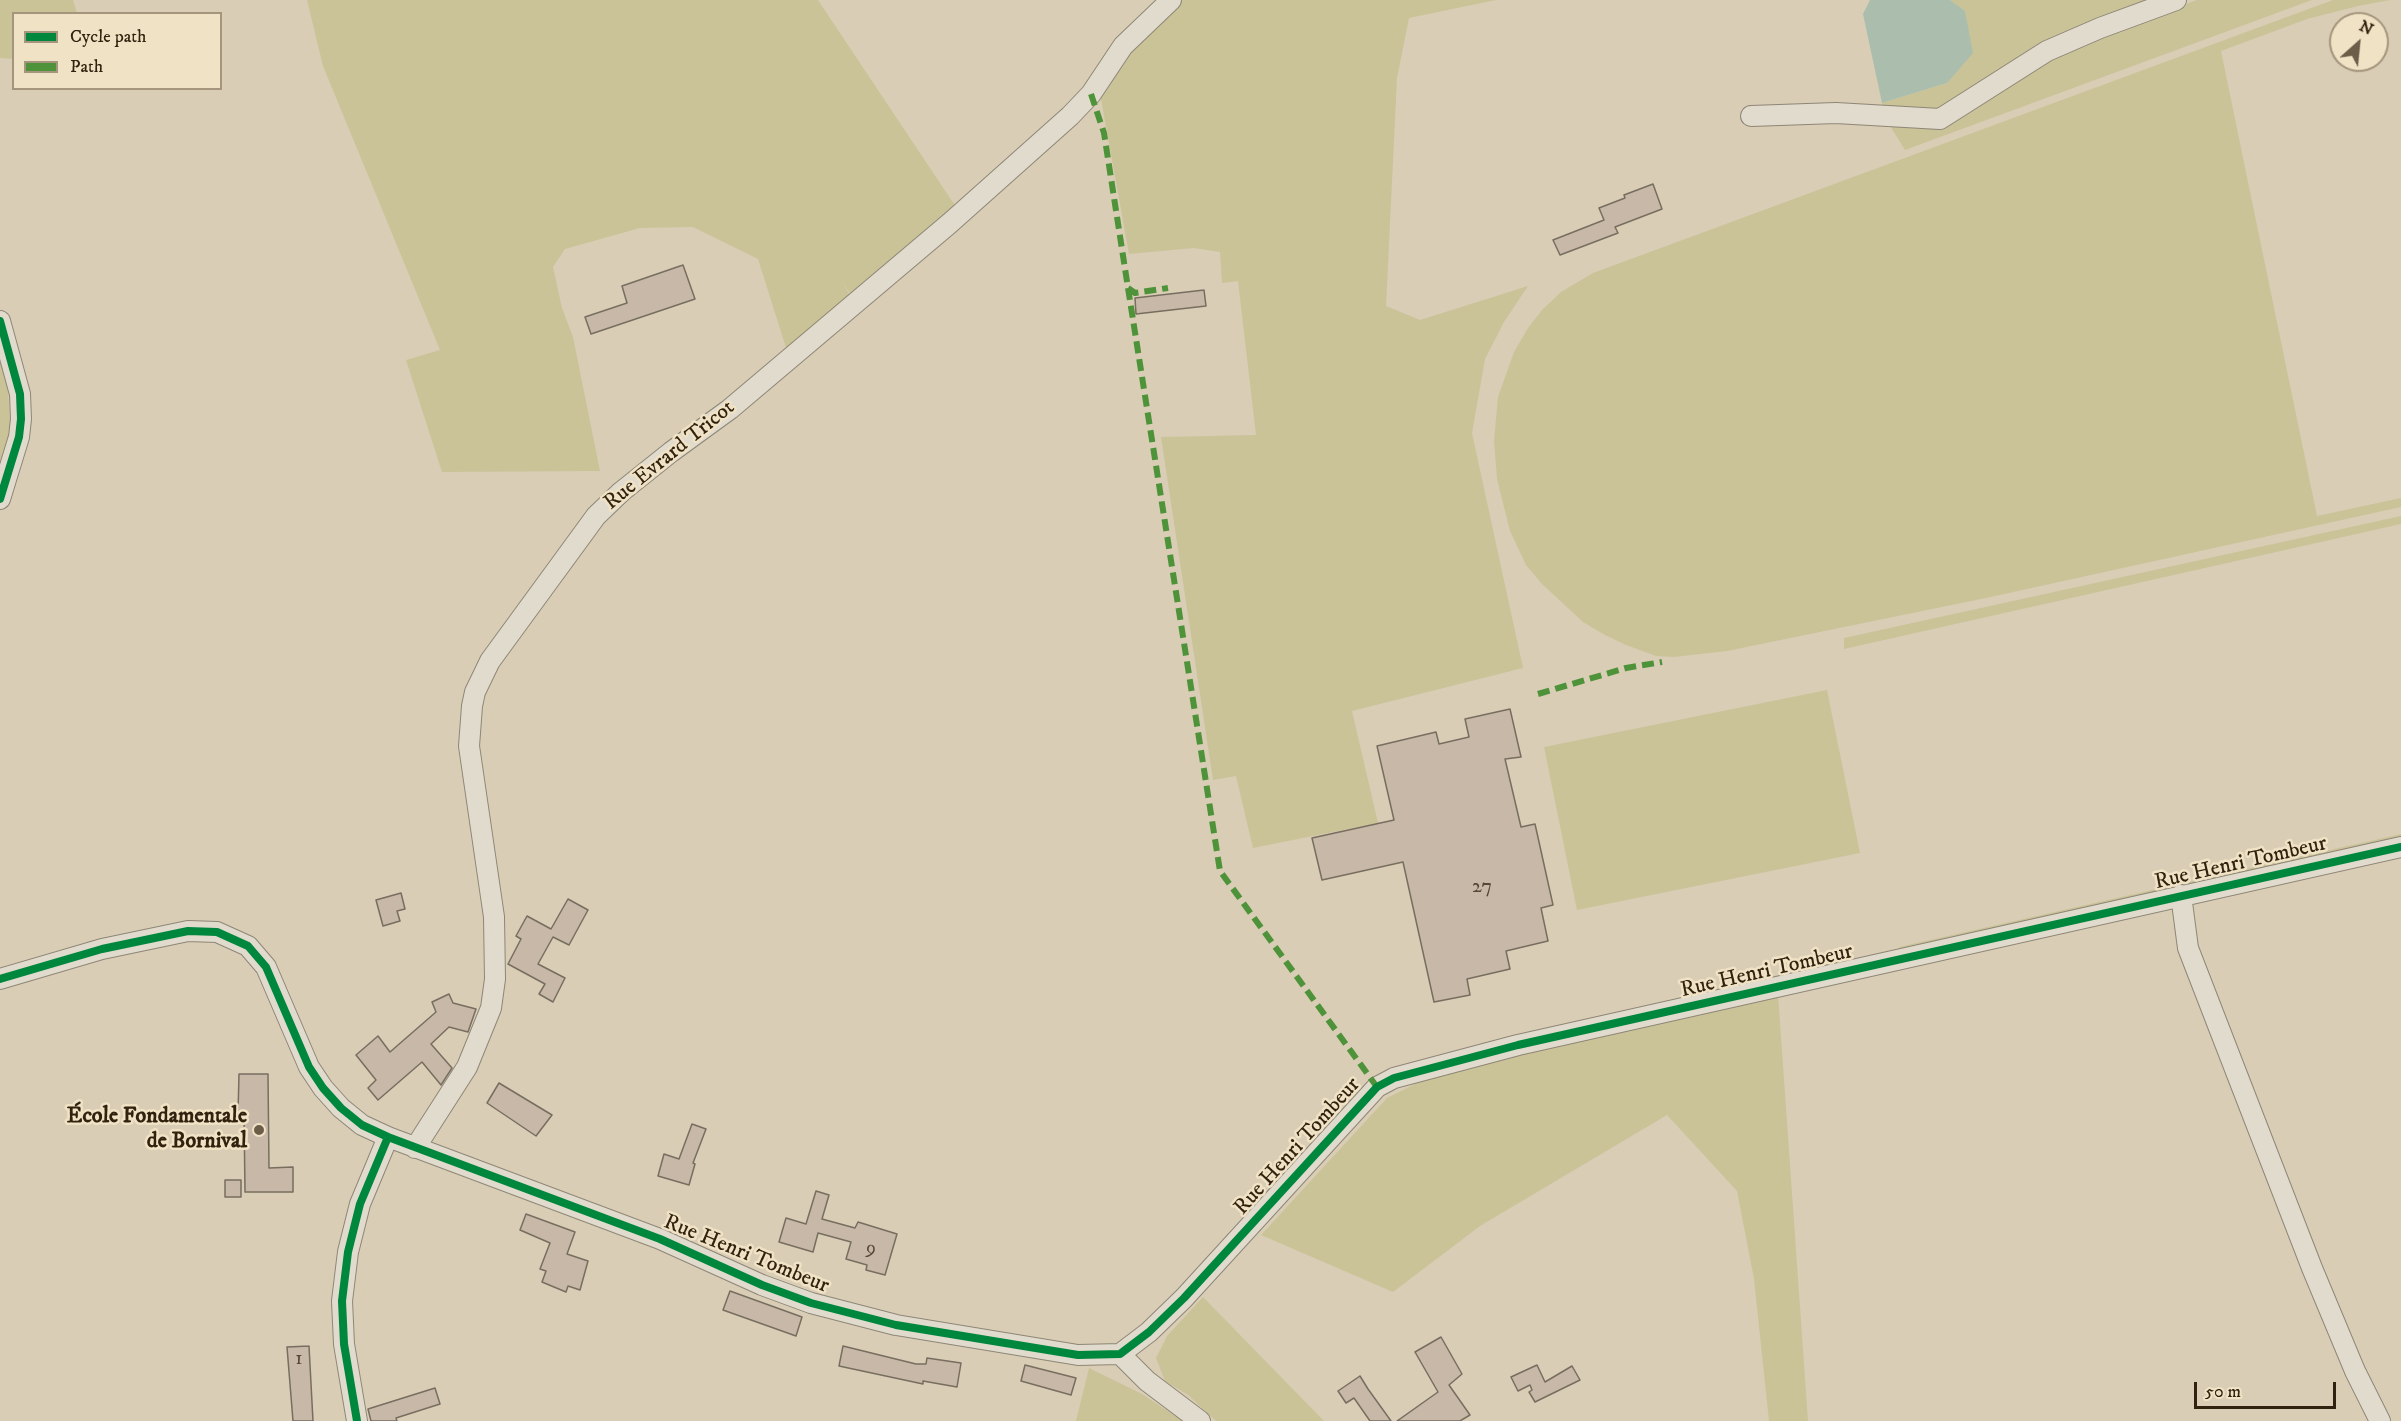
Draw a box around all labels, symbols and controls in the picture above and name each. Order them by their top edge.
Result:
legend [12,12,222,90]
north arrow [2329,12,2389,72]
text: N [2356,16,2377,40]
text: Cycle path [70,26,147,48]
text: Path [70,56,103,78]
street label: Rue Evrard Tricot [599,395,741,517]
street label: Rue Henri Tombeur [2152,831,2330,897]
house number: 27 [1472,876,1492,900]
street label: Rue Henri Tombeur [1678,939,1856,1005]
street label: Rue Henri Tombeur [1229,1073,1367,1221]
place label: École Fondamentale de Bornival [67,1104,247,1156]
marker: École Fondamentale de Bornival [252,1123,266,1137]
street label: Rue Henri Tombeur [659,1210,833,1300]
house number: 9 [866,1238,876,1262]
house number: 1 [295,1348,303,1372]
scale bar [2197,1370,2340,1408]
text: 50 m [2205,1381,2241,1403]

